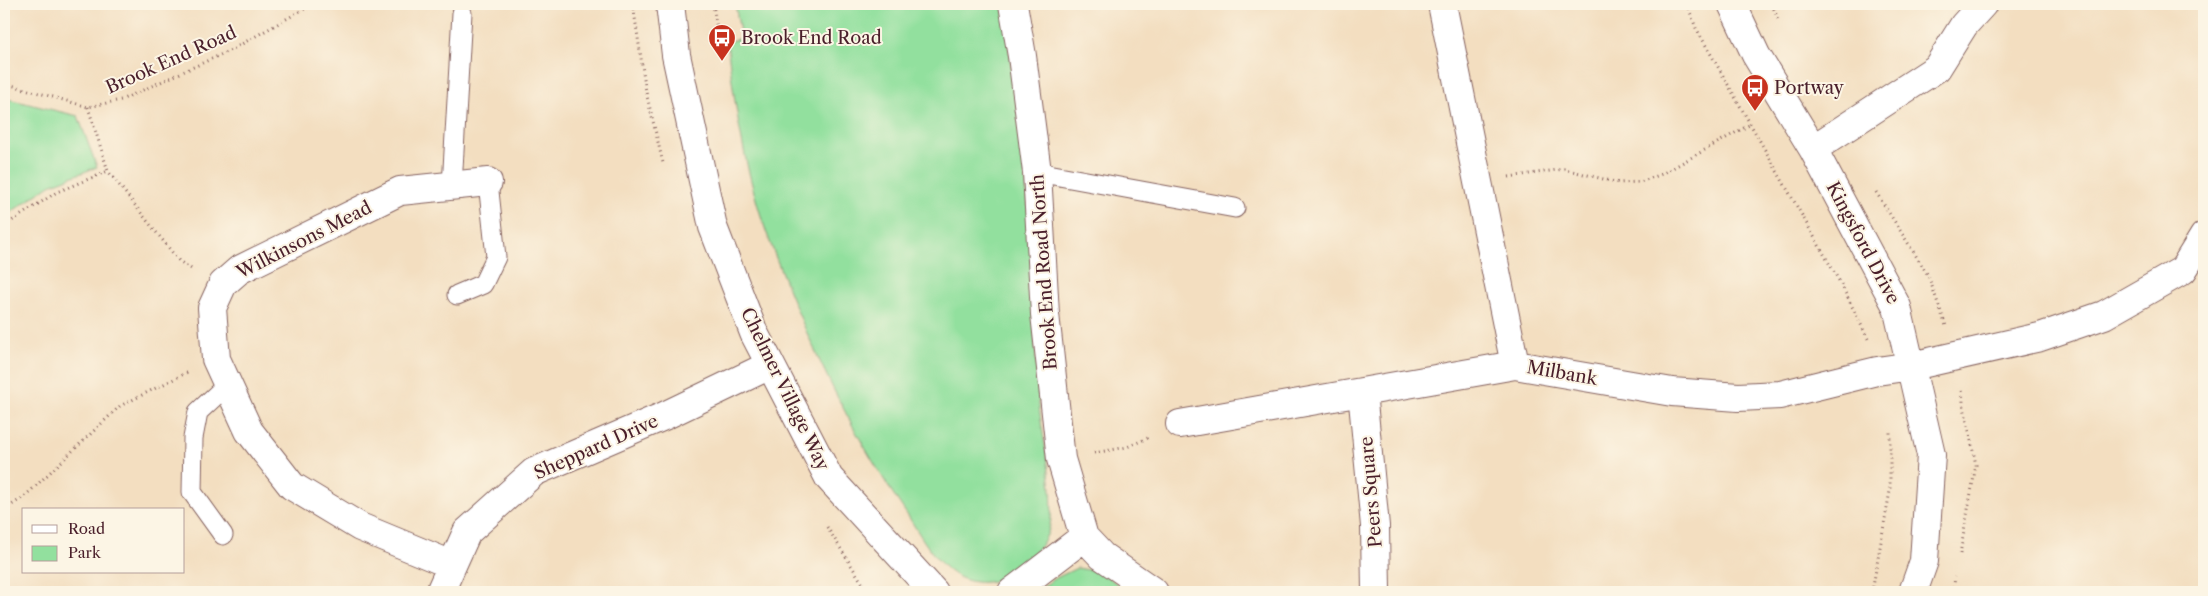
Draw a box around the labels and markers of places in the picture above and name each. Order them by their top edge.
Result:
bus stop icon: Brook End Road [707,23,737,62]
place label: Brook End Road [741,27,882,49]
bus stop icon: Portway [1740,73,1770,112]
place label: Portway [1774,77,1845,99]

